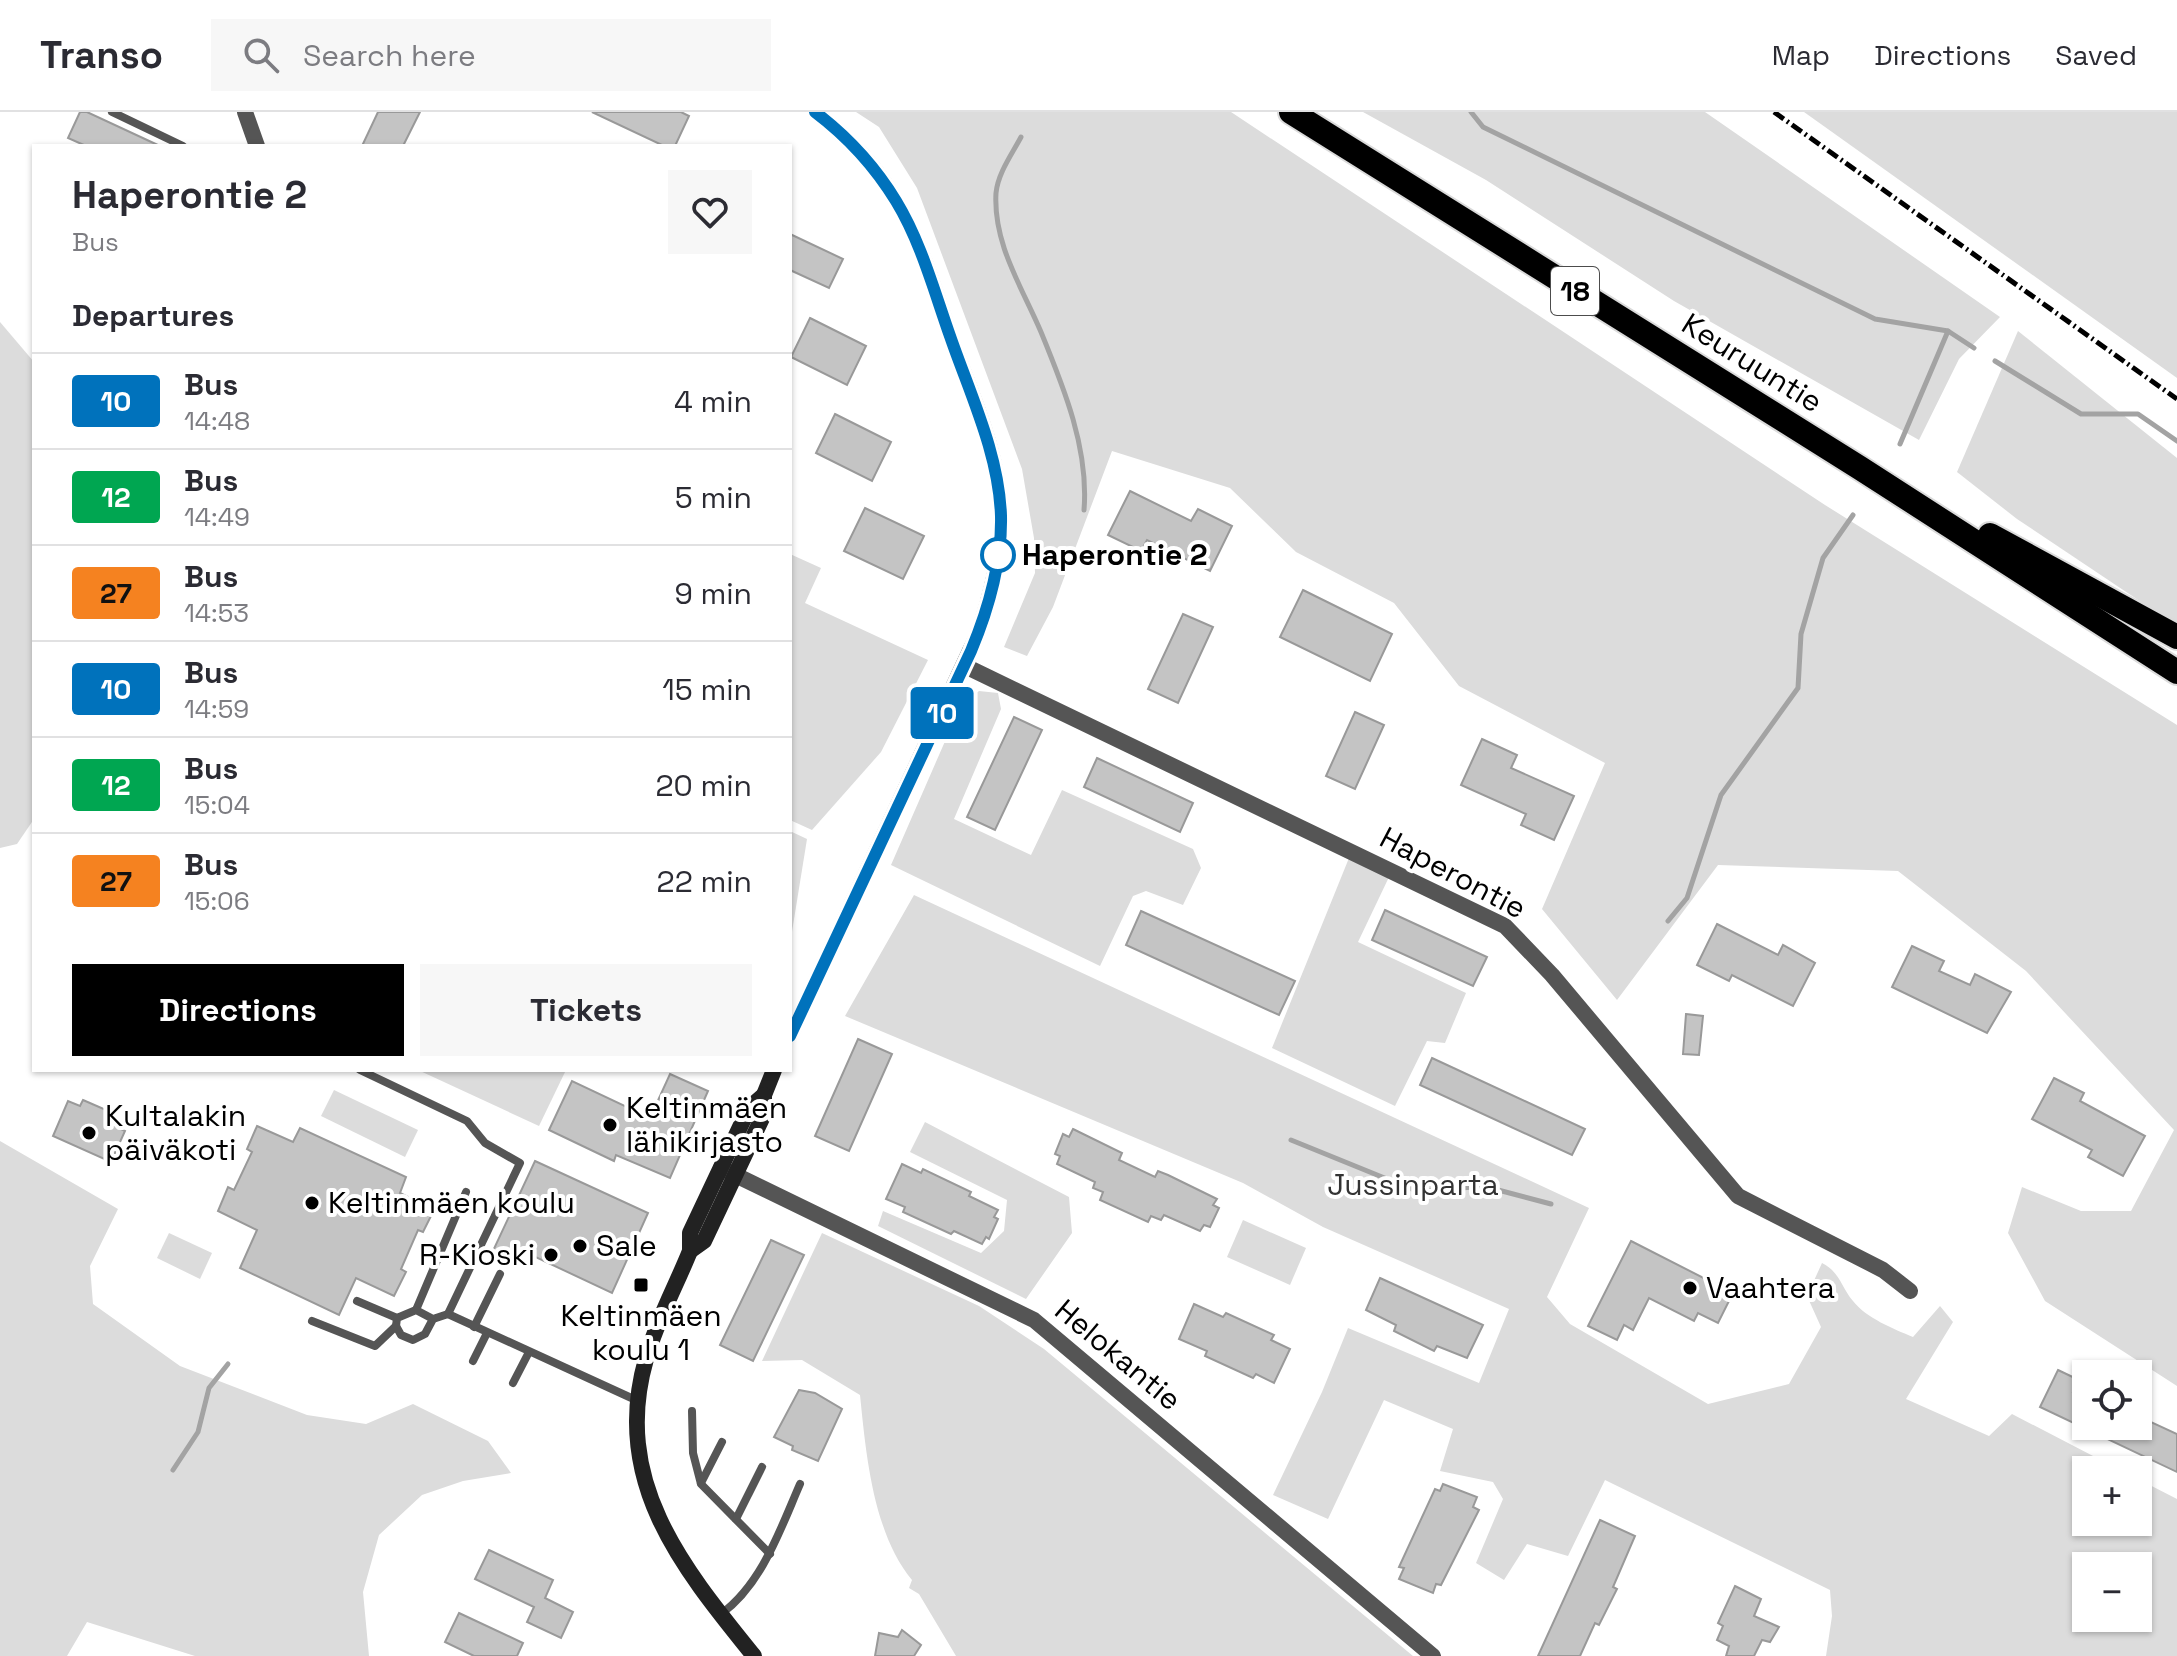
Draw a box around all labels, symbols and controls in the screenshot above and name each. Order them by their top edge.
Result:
search box [211,19,771,91]
text: Transo [40,31,163,79]
icon: search [239,33,283,77]
text: Search here [303,36,476,75]
text: Map [1772,37,1830,73]
text: Directions [1874,37,2011,73]
text: Saved [2055,37,2137,73]
button: heart [668,170,752,254]
text: Haperontie 2 [72,171,307,219]
text: Bus [72,225,119,259]
road number: 18 [1551,267,1599,315]
text: Departures [72,296,234,335]
street label: Keuruuntie [1675,304,1830,421]
text: Bus [184,365,238,404]
text: 4 min [674,382,752,421]
text: 10 [101,383,131,419]
text: 14:48 [184,404,250,438]
text: Bus [184,461,238,500]
text: 5 min [675,478,752,517]
text: 12 [101,479,131,515]
text: 14:49 [184,500,250,534]
place label: Haperontie 2 [1022,535,1208,574]
marker: Haperontie 2 [981,538,1015,572]
text: Bus [184,557,238,596]
text: 9 min [674,574,752,613]
text: 27 [100,575,132,611]
text: 14:53 [184,596,249,630]
text: Bus [184,653,238,692]
text: 15 min [662,670,752,709]
text: 10 [101,671,131,707]
line badge: 10 [906,687,978,739]
text: 14:59 [184,692,249,726]
text: 10 [927,695,957,731]
text: Bus [184,749,238,788]
text: 20 min [655,766,752,805]
text: 12 [101,767,131,803]
text: 15:04 [184,788,250,822]
street label: Haperontie [1373,818,1533,927]
text: Bus [184,845,238,884]
text: 22 min [657,862,752,901]
text: 27 [100,863,132,899]
text: 15:06 [184,884,250,918]
button: Directions [72,964,404,1056]
button: Tickets [420,964,752,1056]
place label: Keltinmäen lähikirjasto [626,1088,787,1161]
place label: Kultalakin päiväkoti [105,1096,246,1169]
marker: Keltinmäen lähikirjasto [601,1116,619,1134]
marker: Kultalakin päiväkoti [80,1124,98,1142]
park label: Jussinparta [1327,1165,1499,1204]
place label: Keltinmäen koulu [328,1183,575,1222]
marker: Keltinmäen koulu [303,1194,321,1212]
place label: Sale [596,1226,657,1265]
place label: R-Kioski [419,1235,535,1274]
marker: Sale [571,1237,589,1255]
marker: R-Kioski [542,1246,560,1264]
place label: Vaahtera [1706,1268,1835,1307]
marker: Keltinmäen koulu 1 [632,1276,650,1294]
marker: Vaahtera [1681,1279,1699,1297]
street label: Helokantie [1047,1290,1190,1419]
place label: Keltinmäen koulu 1 [560,1296,722,1369]
map controls [2072,1360,2152,1632]
button: locate [2072,1360,2152,1440]
button: + [2072,1456,2152,1536]
button: − [2072,1552,2152,1632]

